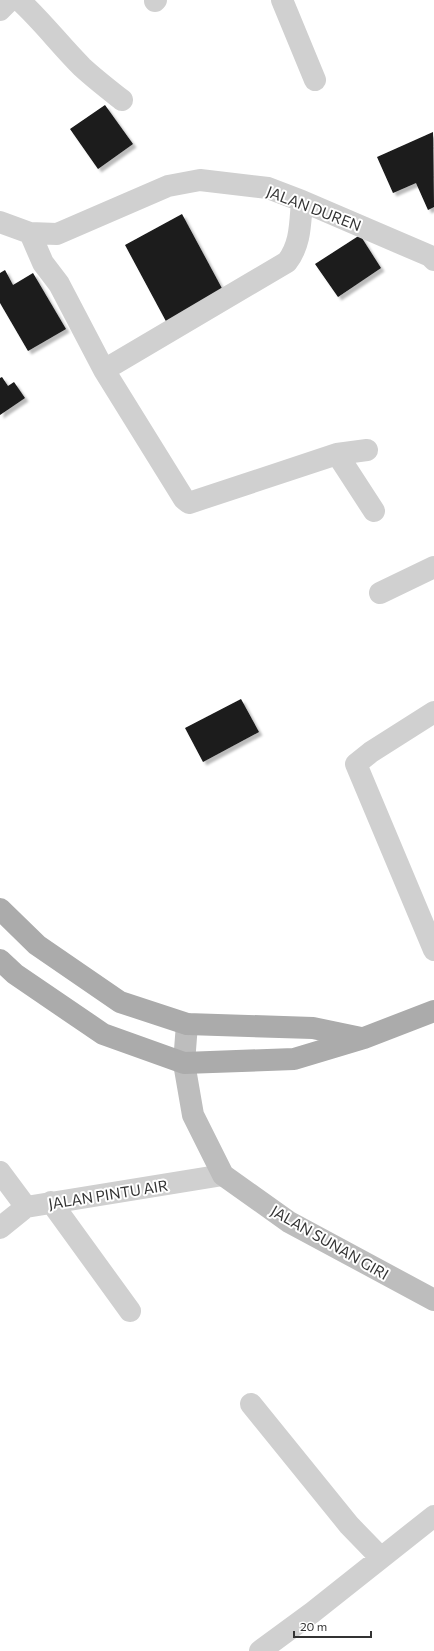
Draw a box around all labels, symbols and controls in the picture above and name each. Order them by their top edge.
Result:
street label: JALAN DUREN [264,182,364,234]
street label: JALAN PINTU AIR [47,1176,169,1212]
street label: JALAN SUNAN GIRI [268,1201,392,1283]
scale bar [294,1613,371,1639]
text: 20 m [300,1619,327,1633]

